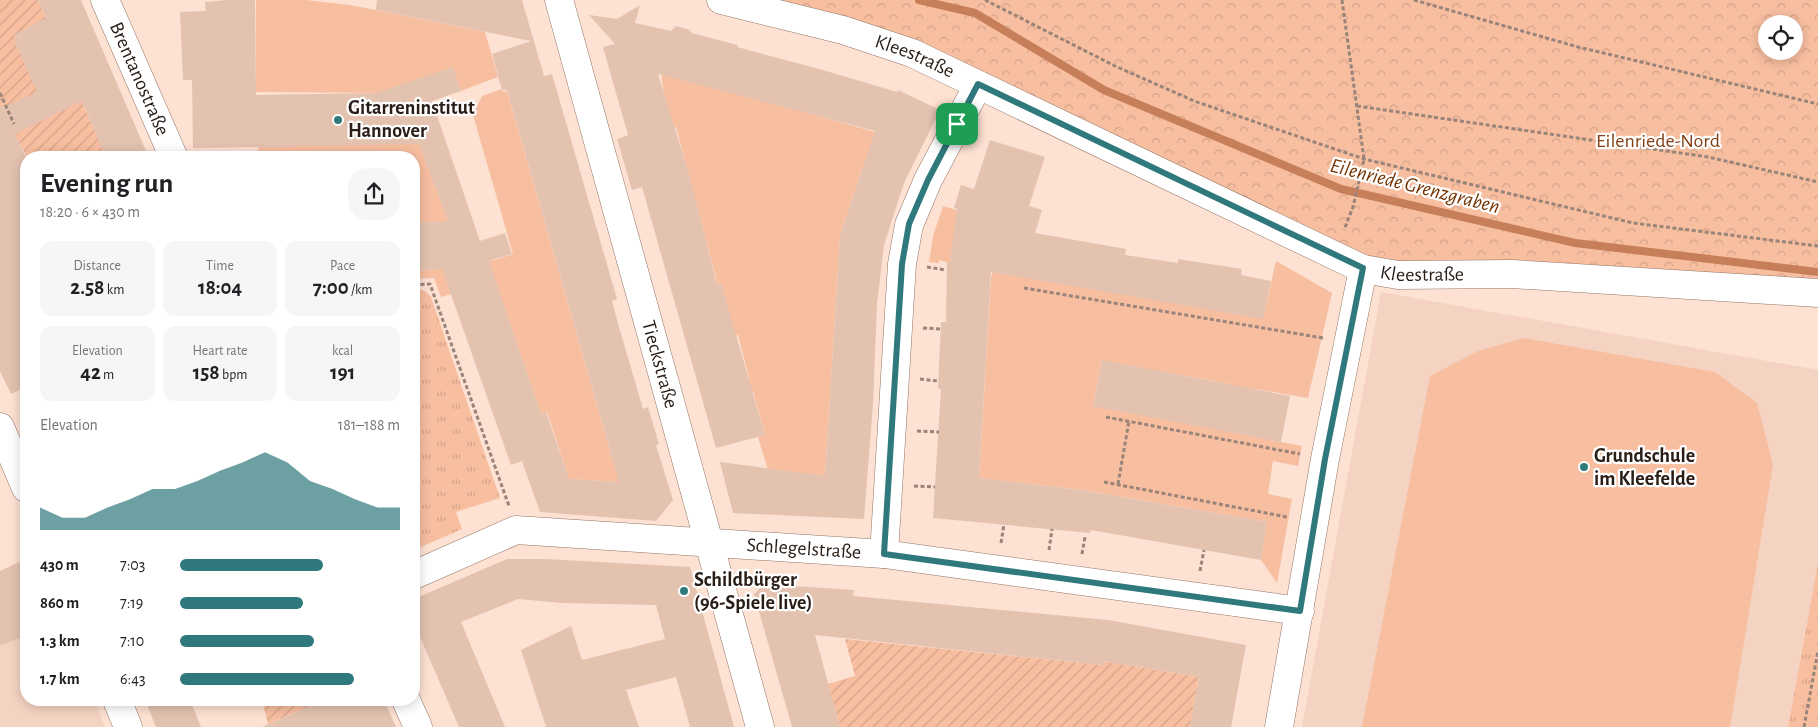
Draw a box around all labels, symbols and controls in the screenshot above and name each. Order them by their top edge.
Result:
map controls [1758,15,1803,60]
button: locate [1758,15,1803,60]
street label: Brentanostraße [106,19,173,139]
street label: Kleestraße [872,31,957,82]
place label: Gitarreninstitut Hannover [348,98,475,141]
pin [936,103,978,145]
icon: arrive [943,110,971,138]
marker: Gitarreninstitut Hannover [332,114,344,126]
park label: Eilenriede-Nord [1596,131,1720,151]
water label: Eilenriede Grenzgraben [1328,155,1502,217]
button: share [348,168,400,220]
text: Evening run [40,170,173,198]
text: 18:20 · 6 × 430 m [40,204,140,220]
text: Distance [74,259,121,273]
text: Time [206,259,234,273]
text: Pace [330,259,355,273]
street label: Kleestraße [1379,262,1464,285]
text: 2.58 [70,277,104,298]
text: 18:04 [198,277,242,298]
text: 7:00 [313,277,349,298]
text: km [104,283,124,297]
text: /km [349,283,373,297]
street label: Tieckstraße [638,318,681,411]
text: Elevation [72,344,123,358]
text: Heart rate [193,344,247,358]
text: kcal [332,344,353,358]
text: 42 [80,362,101,383]
text: 158 [193,362,220,383]
text: 191 [330,362,355,383]
text: m [101,368,114,382]
text: bpm [220,368,247,382]
text: Elevation [40,417,98,433]
text: 181–188 m [338,417,400,433]
place label: Grundschule im Kleefelde [1594,446,1695,489]
marker: Grundschule im Kleefelde [1578,461,1590,473]
street label: Schlegelstraße [746,535,862,562]
text: 430 m [40,557,79,573]
text: 7:03 [120,557,145,573]
place label: Schildbürger (96-Spiele live) [694,570,813,613]
marker: Schildbürger (96-Spiele live) [678,585,690,597]
text: 860 m [40,595,79,611]
text: 7:19 [120,595,143,611]
text: 1.3 km [40,633,80,649]
text: 7:10 [120,633,144,649]
text: 1.7 km [40,671,80,687]
text: 6:43 [120,671,145,687]

